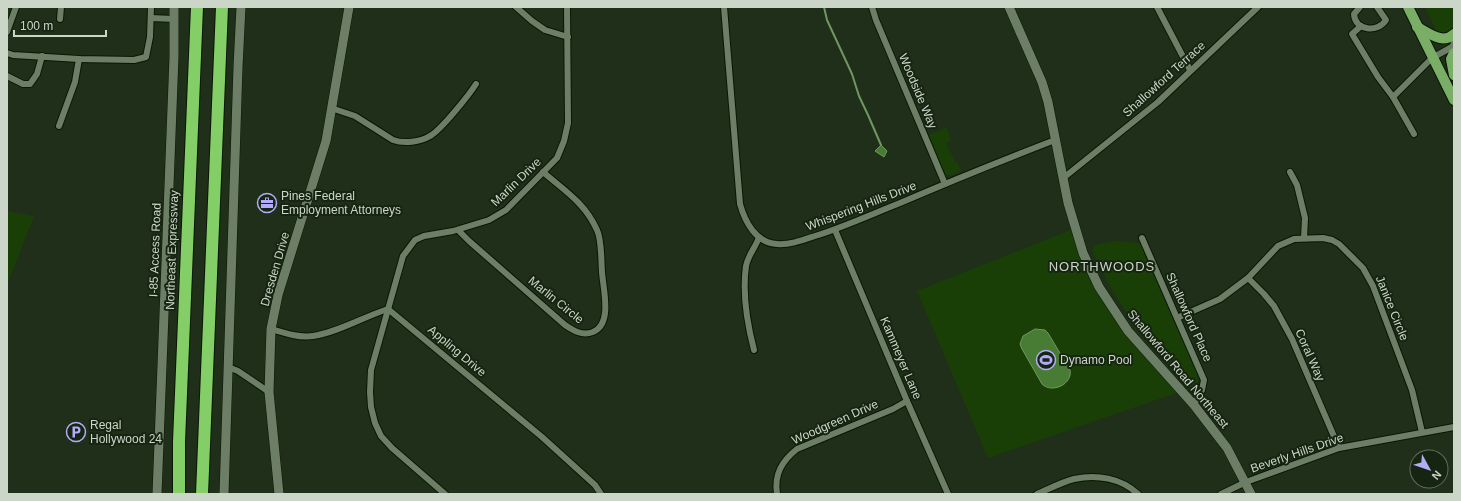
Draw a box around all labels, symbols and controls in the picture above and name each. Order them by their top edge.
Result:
scale bar [14,12,106,38]
text: 100 m [20,19,53,33]
street label: Shallowford Terrace [1120,38,1208,120]
street label: Woodside Way [896,51,940,131]
street label: Marlin Drive [488,155,544,209]
street label: Whispering Hills Drive [804,178,919,234]
place label: Pines Federal Employment Attorneys [281,189,401,217]
street label: Northeast Expressway [163,190,181,310]
office icon: Pines Federal Employment Attorneys [256,192,278,214]
street label: I-85 Access Road [146,203,164,297]
street label: Dresden Drive [258,230,292,308]
district label: NORTHWOODS [1049,259,1155,274]
street label: Shallowford Place [1163,270,1215,364]
street label: Marlin Circle [526,274,587,327]
street label: Janice Circle [1373,274,1411,343]
street label: Shallowford Road Northeast [1124,307,1232,431]
street label: Kammeyer Lane [877,315,925,402]
street label: Appling Drive [425,323,489,380]
street label: Coral Way [1292,327,1328,383]
sports icon: Dynamo Pool [1035,349,1057,371]
place label: Dynamo Pool [1060,353,1132,367]
street label: Woodgreen Drive [790,397,881,447]
place label: Regal Hollywood 24 [90,418,162,446]
parking icon: Regal Hollywood 24 [65,421,87,443]
street label: Beverly Hills Drive [1249,430,1346,475]
north arrow [1409,449,1449,489]
text: N [1429,469,1444,482]

